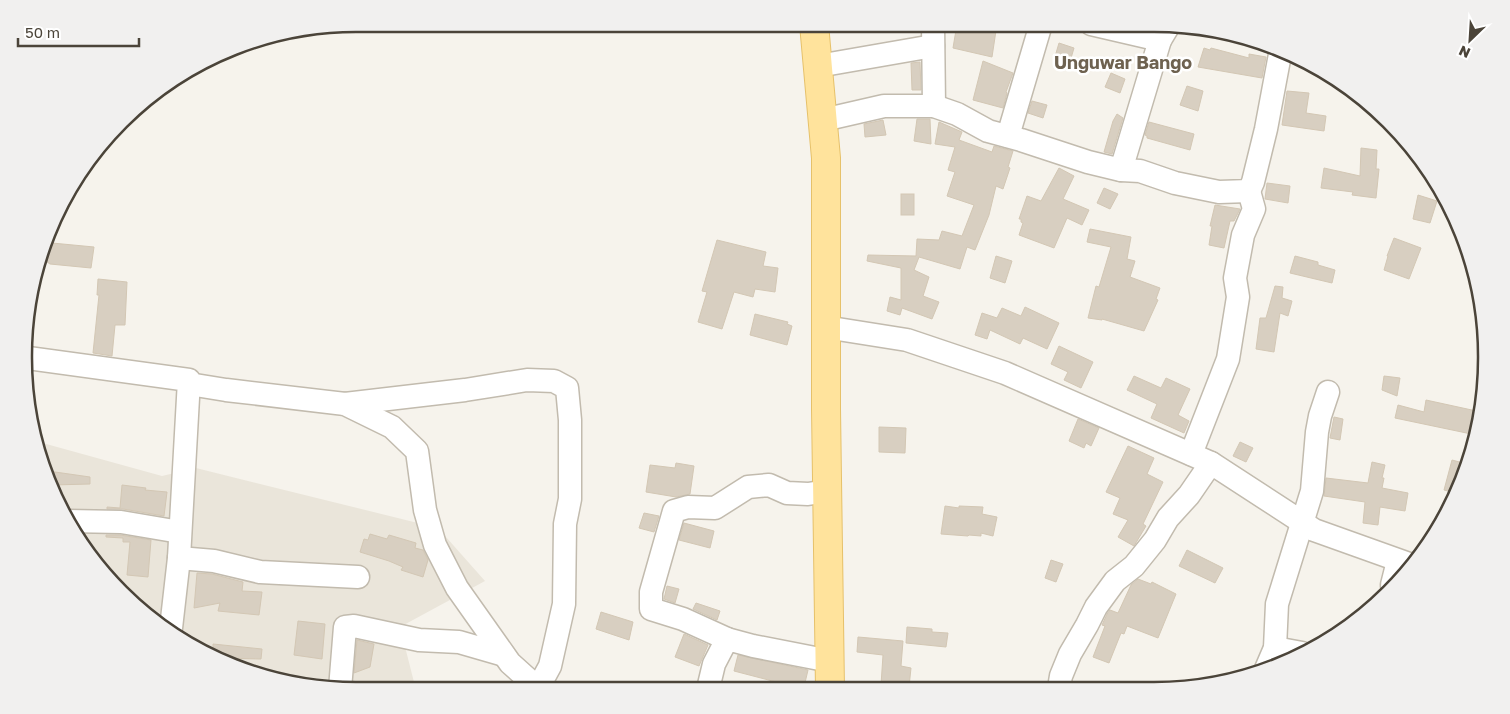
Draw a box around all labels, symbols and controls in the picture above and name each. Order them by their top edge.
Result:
scale bar [18,15,139,47]
north arrow [1445,15,1495,65]
text: 50 m [25,23,60,41]
text: N [1456,42,1473,62]
district label: Unguwar Bango [1054,51,1192,73]

